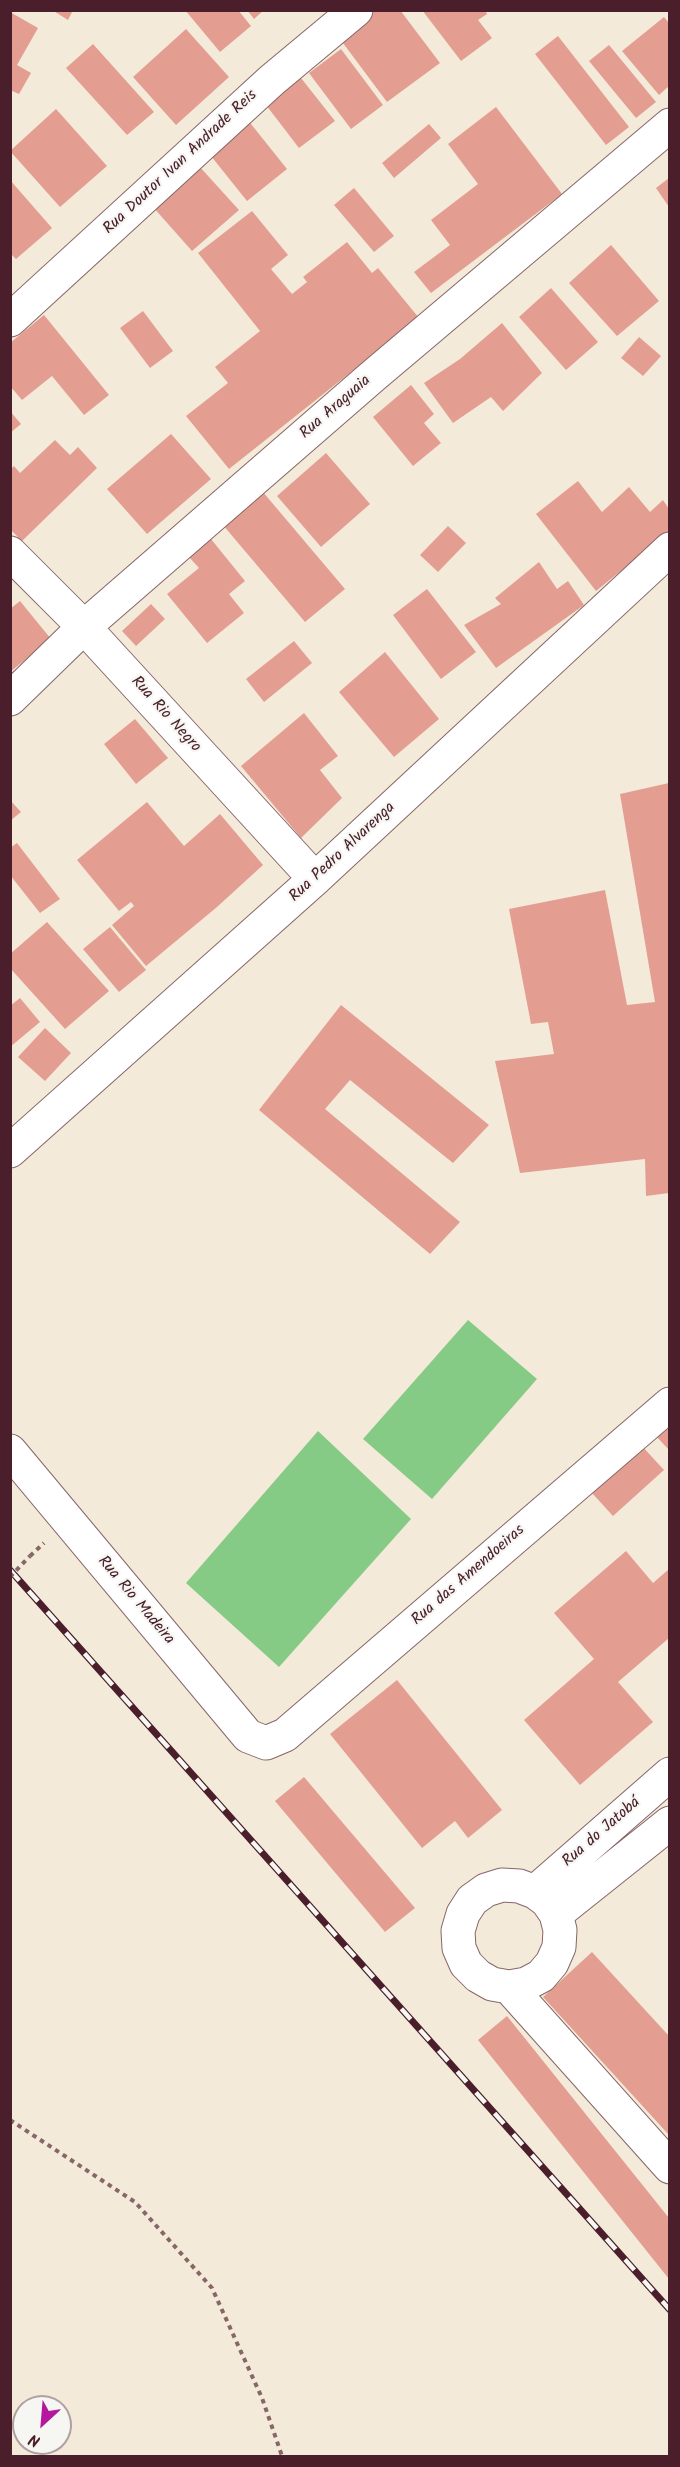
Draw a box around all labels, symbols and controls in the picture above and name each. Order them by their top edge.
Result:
street label: Rua Doutor Ivan Andrade Reis [100,87,262,239]
street label: Rua Araguaia [297,372,375,444]
street label: Rua Rio Negro [126,673,204,757]
street label: Rua Pedro Alvarenga [286,799,400,907]
street label: Rua das Amendoeiras [408,1522,530,1630]
street label: Rua Rio Madeira [92,1553,178,1649]
street label: Rua do Jatobá [559,1794,645,1872]
north arrow [12,2395,72,2455]
text: N [25,2426,45,2453]

